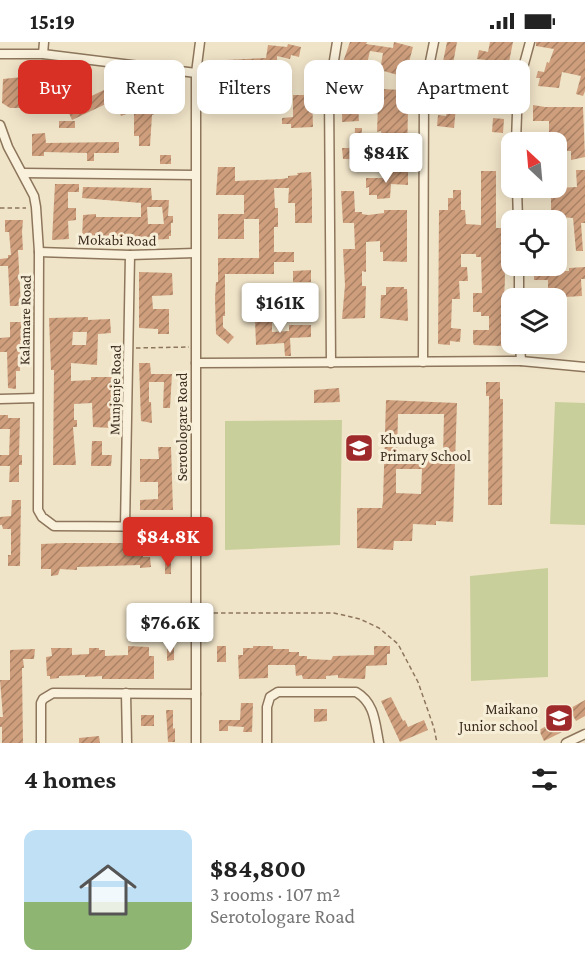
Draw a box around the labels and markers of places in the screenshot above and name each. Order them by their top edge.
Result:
pin: $84K [350,133,422,184]
pin: $161K [238,283,322,334]
place label: Khuduga Primary School [380,431,471,465]
school or university icon: Khuduga Primary School [343,432,375,464]
pin: $84.8K [119,517,217,568]
pin: $76.6K [121,603,219,654]
place label: Maikano Junior school [457,701,538,735]
school or university icon: Maikano Junior school [543,702,575,734]

